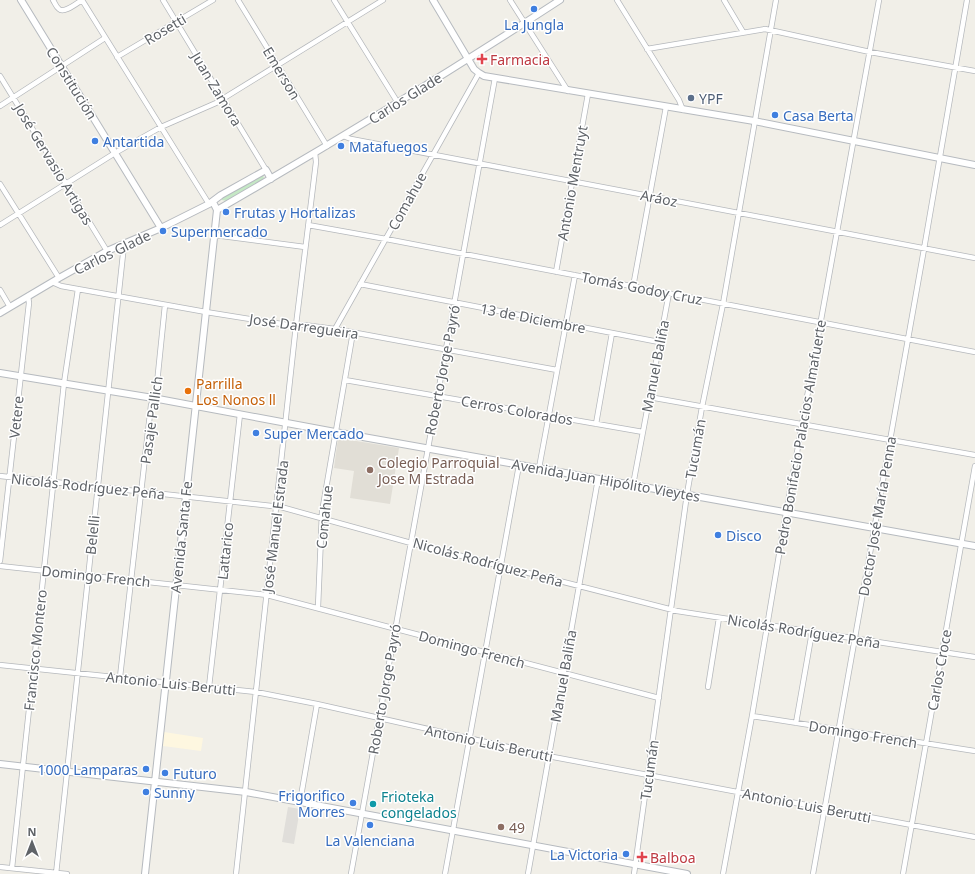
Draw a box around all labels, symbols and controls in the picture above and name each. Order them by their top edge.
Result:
marker: La Jungla [529,4,539,14]
street label: Rosetti [141,9,189,49]
place label: La Jungla [504,15,564,34]
street label: Constitución [42,43,102,123]
street label: Emerson [259,43,305,103]
street label: Juan Zamora [186,47,247,130]
place label: Farmacia [490,50,550,69]
marker: Farmacia [477,54,487,64]
street label: Carlos Glade [365,68,445,128]
place label: YPF [699,89,723,108]
marker: YPF [686,93,696,103]
street label: José Gervasio Artigas [9,98,98,228]
place label: Casa Berta [783,106,854,125]
marker: Casa Berta [770,110,780,120]
street label: Antonio Mentruyt [553,124,591,242]
place label: Antartida [103,132,164,151]
marker: Antartida [90,136,100,146]
place label: Matafuegos [349,137,428,156]
marker: Matafuegos [336,141,346,151]
street label: Comahue [383,169,431,233]
street label: Aráoz [639,185,679,211]
place label: Frutas y Hortalizas [234,203,356,222]
marker: Frutas y Hortalizas [221,207,231,217]
place label: Supermercado [171,222,268,241]
street label: Carlos Glade [71,225,154,279]
marker: Supermercado [158,226,168,236]
street label: Tomás Godoy Cruz [580,267,704,309]
street label: 13 de Diciembre [479,298,587,338]
street label: Roberto Jorge Payró [420,303,464,437]
street label: José Darregueira [246,309,360,343]
street label: Manuel Baliña [637,318,673,414]
street label: Pedro Bonifacio Palacios Almafuerte [770,318,830,556]
place label: Parrilla Los Nonos ll [196,374,276,409]
street label: Pasaje Pallich [135,375,167,465]
marker: Parrilla Los Nonos ll [183,386,193,396]
street label: Cerros Colorados [460,391,575,429]
street label: Vetere [4,395,28,439]
street label: Tucumán [680,417,710,481]
place label: Super Mercado [264,424,364,443]
marker: Super Mercado [251,428,261,438]
street label: Doctor José María Penna [854,435,900,597]
place label: Colegio Parroquial Jose M Estrada [376,453,500,488]
street label: Avenida Juan Hipólito Vieytes [510,454,702,506]
street label: José Manuel Estrada [257,459,293,595]
marker: Colegio Parroquial Jose M Estrada [365,465,375,475]
street label: Nicolás Rodríguez Peña [10,468,166,504]
street label: Avenida Santa Fe [166,480,196,594]
street label: Comahue [311,484,337,550]
street label: Belelli [80,514,104,556]
street label: Lattarico [213,521,237,581]
place label: Disco [726,526,762,545]
marker: Disco [713,530,723,540]
street label: Nicolás Rodríguez Peña [411,533,565,591]
street label: Domingo French [41,561,151,591]
street label: Francisco Montero [19,588,51,712]
street label: Nicolás Rodríguez Peña [726,610,882,652]
street label: Roberto Jorge Payró [363,622,405,756]
street label: Domingo French [417,626,527,672]
street label: Manuel Baliña [546,628,580,724]
street label: Carlos Croce [922,628,956,712]
street label: Antonio Luis Berutti [105,667,237,699]
street label: Domingo French [807,716,919,752]
street label: Antonio Luis Berutti [423,720,555,766]
street label: Tucumán [635,739,663,801]
place label: 1000 Lamparas [38,760,138,779]
marker: 1000 Lamparas [141,764,151,774]
place label: Futuro [173,764,217,783]
marker: Futuro [160,768,170,778]
place label: Sunny [154,783,196,802]
street label: Antonio Luis Berutti [741,783,873,827]
place label: Frigorifico Morres [278,786,345,821]
marker: Sunny [141,787,151,797]
place label: Frioteka congelados [381,787,457,822]
marker: Frigorifico Morres [348,798,358,808]
marker: Frioteka congelados [368,799,378,809]
place label: 49 [509,818,525,837]
marker: La Valenciana [365,820,375,830]
north arrow [12,822,52,862]
marker: 49 [496,822,506,832]
text: N [28,824,36,839]
place label: La Valenciana [325,831,415,850]
place label: La Victoria [550,845,618,864]
place label: Balboa [650,848,696,867]
marker: La Victoria [621,849,631,859]
marker: Balboa [637,852,647,862]

